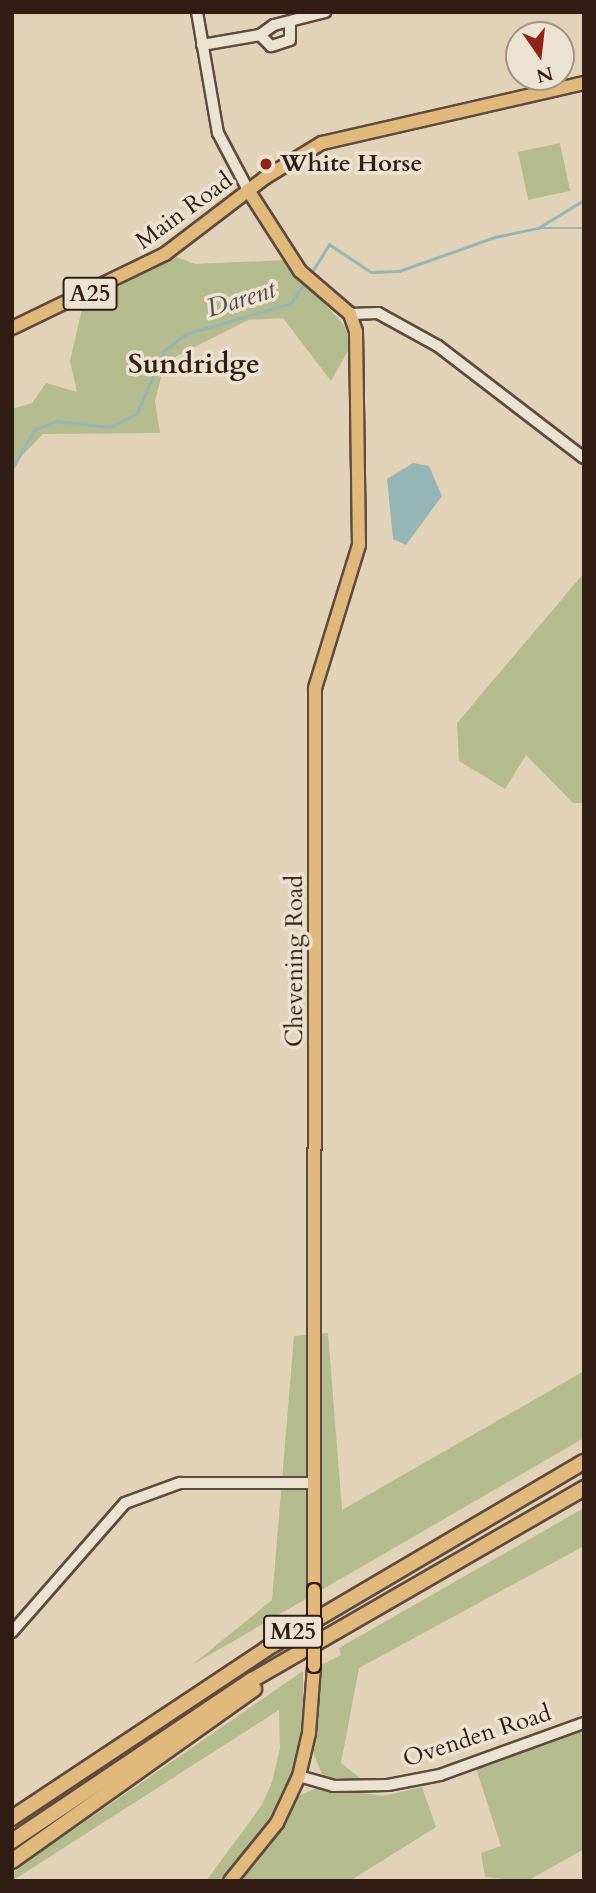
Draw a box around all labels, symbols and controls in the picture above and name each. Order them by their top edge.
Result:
north arrow [505,21,575,91]
text: N [533,60,556,89]
place label: White Horse [280,150,422,178]
marker: White Horse [258,156,274,172]
street label: Main Road [130,166,238,256]
road number: A25 [62,274,118,314]
water label: Darent [203,274,279,324]
district label: Sundridge [128,347,260,381]
street label: Chevening Road [281,875,309,1047]
road number: M25 [262,1612,324,1652]
street label: Ovenden Road [399,1699,555,1773]

